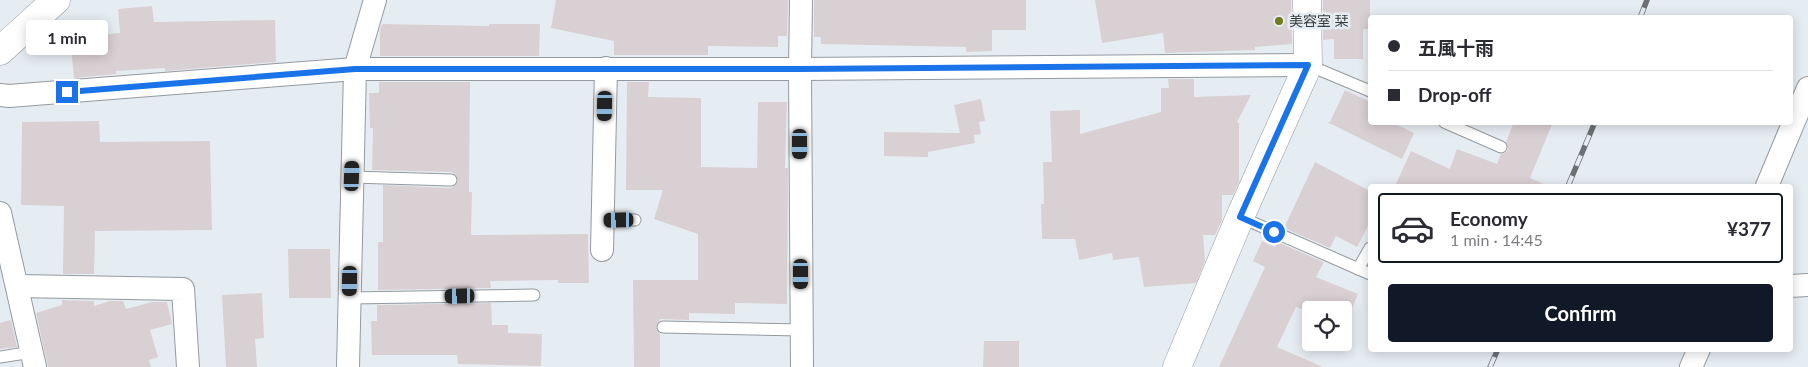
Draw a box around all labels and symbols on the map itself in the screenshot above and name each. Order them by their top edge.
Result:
place label: 美容室 栞 [1289,12,1349,29]
marker: 美容室 栞 [1273,15,1285,27]
callout: 1 min [26,19,108,54]
route end [56,81,78,103]
car [597,91,612,121]
car [792,129,807,159]
car [343,161,360,191]
car [603,212,634,228]
route start [1263,221,1285,243]
car [793,259,808,289]
car [342,266,357,296]
car [444,288,475,304]

